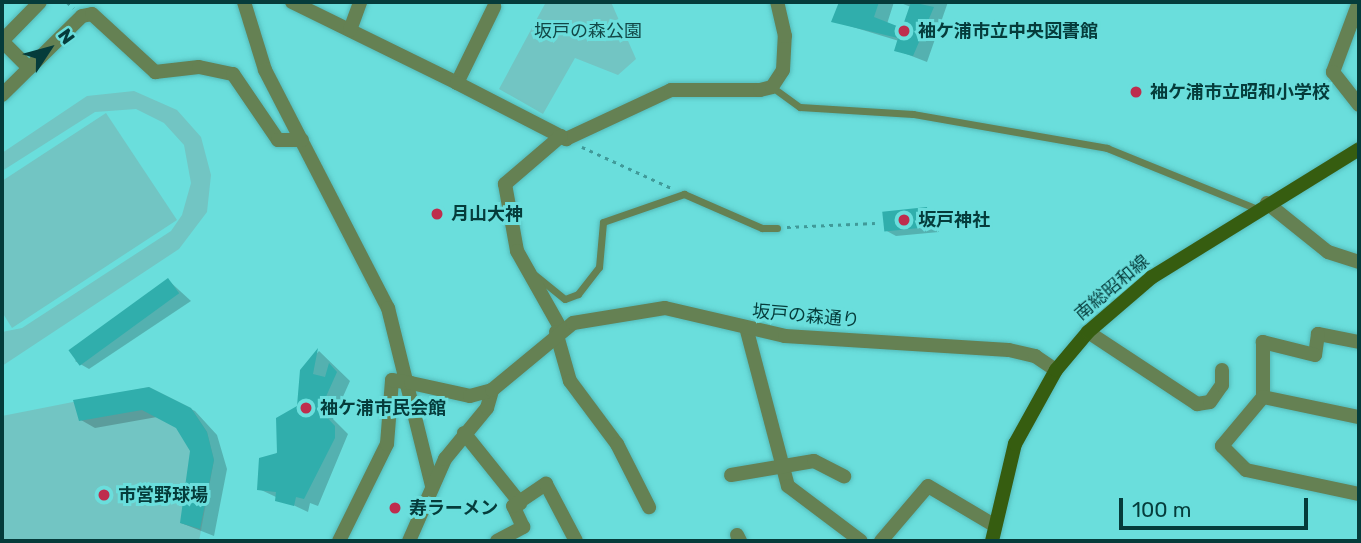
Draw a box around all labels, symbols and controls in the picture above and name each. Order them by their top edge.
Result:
north arrow [14,14,84,84]
park label: 坂戸の森公園 [534,20,642,42]
place label: 袖ケ浦市立中央図書館 [918,20,1098,42]
marker: 袖ケ浦市立中央図書館 [896,23,912,39]
text: N [53,24,80,49]
place label: 袖ケ浦市立昭和小学校 [1150,81,1330,103]
marker: 袖ケ浦市立昭和小学校 [1128,84,1144,100]
place label: 月山大神 [451,203,523,225]
marker: 月山大神 [429,206,445,222]
place label: 坂戸神社 [918,209,990,231]
marker: 坂戸神社 [896,212,912,228]
street label: 南総昭和線 [1071,251,1153,325]
street label: 坂戸の森通り [751,301,861,331]
place label: 袖ケ浦市民会館 [320,397,446,419]
marker: 袖ケ浦市民会館 [298,400,314,416]
place label: 市営野球場 [118,484,208,506]
scale bar [1123,484,1312,528]
marker: 市営野球場 [96,487,112,503]
place label: 寿ラーメン [409,497,499,519]
text: 100 m [1132,497,1191,522]
marker: 寿ラーメン [387,500,403,516]

